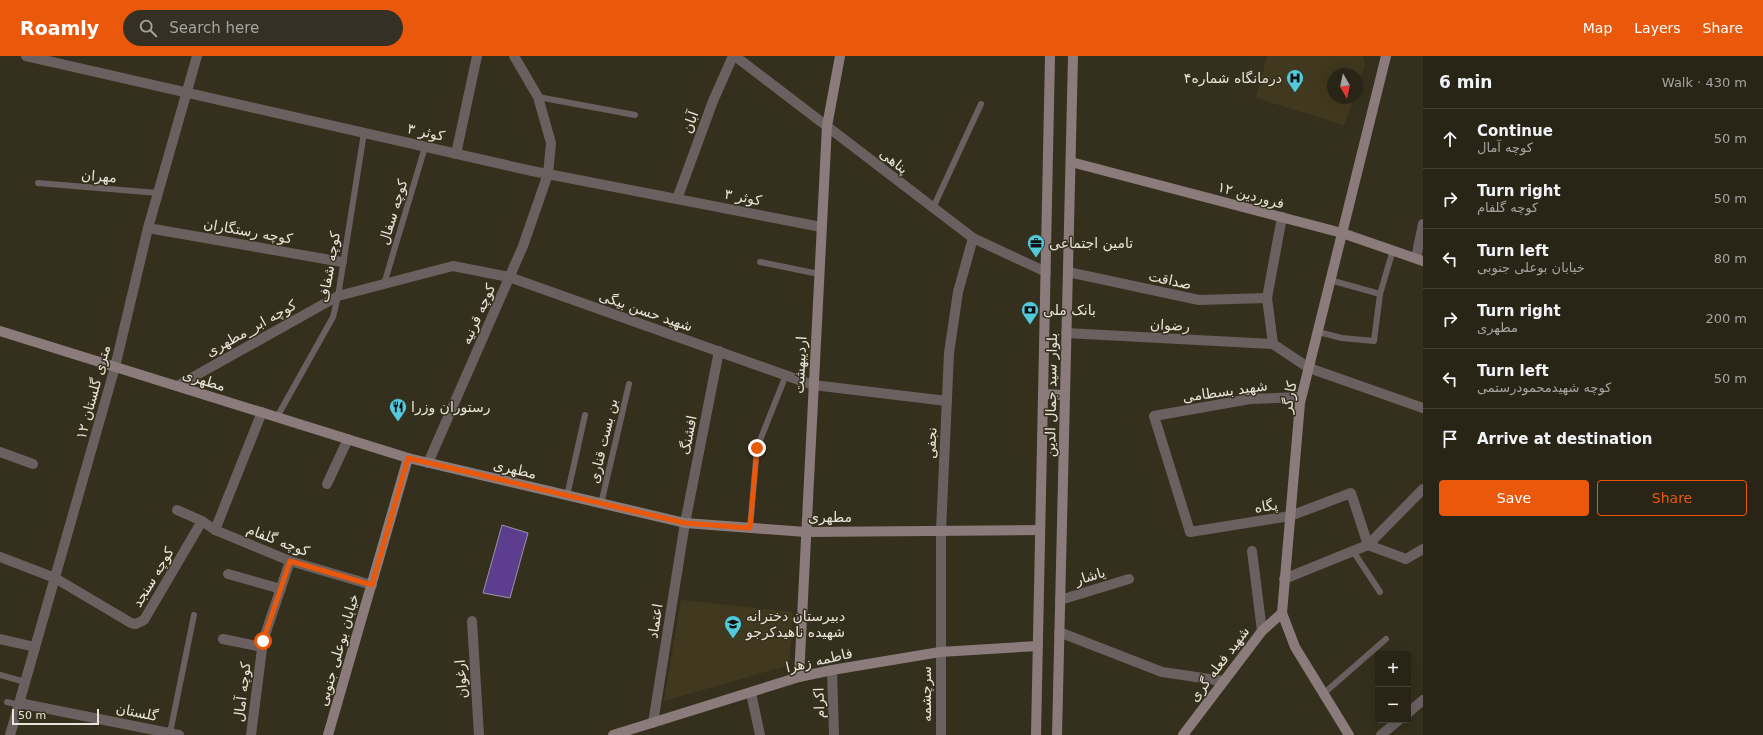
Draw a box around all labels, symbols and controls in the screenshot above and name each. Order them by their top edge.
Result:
search box [123,10,403,46]
text: Roamly [20,17,99,39]
icon: search [137,17,159,39]
text: Search here [169,19,259,37]
text: Map [1583,20,1612,36]
text: Layers [1634,20,1681,36]
text: Share [1703,20,1743,36]
hospital icon: درمانگاه شماره۴ [1285,68,1305,93]
north arrow [1327,68,1363,104]
place label: درمانگاه شماره۴ [1184,70,1282,87]
text: 6 min [1439,72,1492,92]
text: Walk · 430 m [1662,75,1747,90]
street label: آبان [679,108,702,135]
street label: کوثر ۳ [406,120,446,145]
text: Continue [1477,122,1553,140]
icon: ahead [1439,128,1461,150]
text: 50 m [1714,131,1747,146]
text: کوچه آمال [1477,140,1533,155]
street label: پناهی [876,145,911,178]
street label: مهران [80,167,117,186]
street label: کوچه سفال [375,177,412,247]
street label: ۱۲ فروردین [1216,178,1286,213]
text: Turn right [1477,182,1561,200]
street label: کوثر ۳ [723,186,763,209]
icon: right [1439,188,1461,210]
text: 50 m [1714,191,1747,206]
text: کوچه گلفام [1477,200,1538,215]
street label: کوچه رستگاران [202,215,294,248]
street label: کوچه شفاف [315,230,344,304]
office icon: تامین اجتماعی [1026,233,1046,258]
place label: تامین اجتماعی [1049,235,1133,252]
text: Turn left [1477,242,1549,260]
icon: left [1439,248,1461,270]
text: 80 m [1714,251,1747,266]
text: خیابان بوعلی جنوبی [1477,260,1585,275]
street label: صداقت [1147,268,1193,292]
street label: کوچه قرنیه [458,281,499,347]
street label: شهید حسن بیگی [597,287,695,335]
street label: کوچه ابر_مطهری [203,296,300,360]
bank icon: بانک ملی [1020,300,1040,325]
place label: بانک ملی [1043,302,1096,318]
text: Turn right [1477,302,1561,320]
icon: right [1439,308,1461,330]
text: 200 m [1705,311,1747,326]
street label: رضوان [1150,316,1190,335]
text: مطهری [1477,320,1518,335]
street label: بلوار سید جمال الدین [1042,333,1061,457]
street label: اردیبهشت [791,336,810,394]
street label: ۱۲ متری گلستان [73,343,114,441]
text: Turn left [1477,362,1549,380]
street label: مطهری [180,366,227,395]
icon: left [1439,368,1461,390]
text: 50 m [1714,371,1747,386]
street label: شهید بسطامی [1182,377,1269,406]
street label: کارگر [1278,379,1301,415]
text: کوچه شهیدمحمودرستمی [1477,380,1612,395]
restaurant icon: رستوران وزرا [388,397,408,422]
street label: بن بست قناری [585,397,621,485]
place label: رستوران وزرا [411,399,491,416]
street label: افشنگ [676,414,700,456]
street label: نجفی [922,427,940,459]
icon: arrive [1439,428,1461,450]
text: Arrive at destination [1477,430,1652,448]
route end [748,439,766,457]
street label: مطهری [491,456,538,483]
button: Save [1439,480,1589,516]
button: Share [1597,480,1747,516]
street label: پگاه [1253,496,1279,517]
street label: مطهری [808,509,852,526]
street label: کوچه گلفام [244,521,312,560]
street label: کوچه سنجد [129,544,178,610]
street label: یاشار [1072,564,1108,589]
street label: خیابان بوعلی جنوبی [314,592,363,708]
street label: اعتماد [644,602,666,640]
place label: دبیرستان دخترانه شهیده ناهیدکرجو [745,608,845,641]
school or university icon: دبیرستان دخترانه شهیده ناهیدکرجو [723,614,743,639]
street label: شهید فعله گری [1186,623,1253,705]
route start [254,632,272,650]
street label: فاطمه زهرا [784,645,854,676]
map controls [1375,651,1411,723]
button: + [1375,651,1411,687]
street label: ارغوان [452,659,471,699]
street label: کوچه آمال [230,661,255,723]
street label: سرچشمه [918,666,935,722]
street label: اکرام [810,687,829,719]
button: − [1375,687,1411,723]
street label: گلستان [115,700,160,724]
scale bar [12,707,99,726]
text: 50 m [18,709,46,722]

